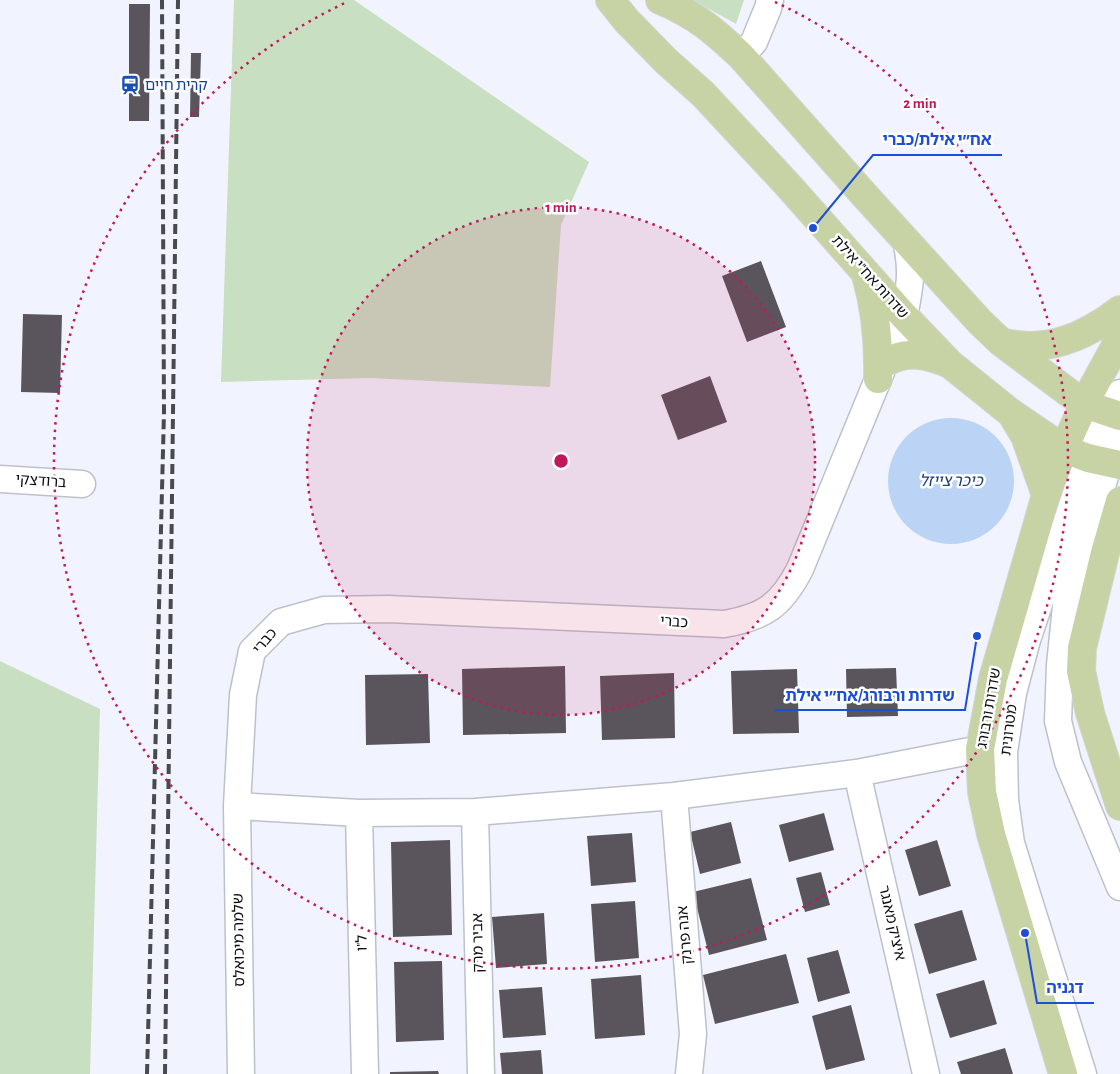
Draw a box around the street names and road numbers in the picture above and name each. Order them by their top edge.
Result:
street label: שדרות אח"י אילת [829,233,911,321]
street label: ברודצקי [15,472,67,490]
street label: כברי [659,614,689,630]
street label: כברי [250,625,280,657]
street label: שדרות ורבורג [975,667,1003,749]
street label: מטרונית [998,703,1020,756]
street label: איציק מאנגר [876,884,908,962]
street label: שלמה מיכואלס [231,893,247,987]
street label: אנה פרנק [675,905,695,965]
street label: אביר מרק [470,913,486,973]
street label: ל"ו [354,934,370,951]

